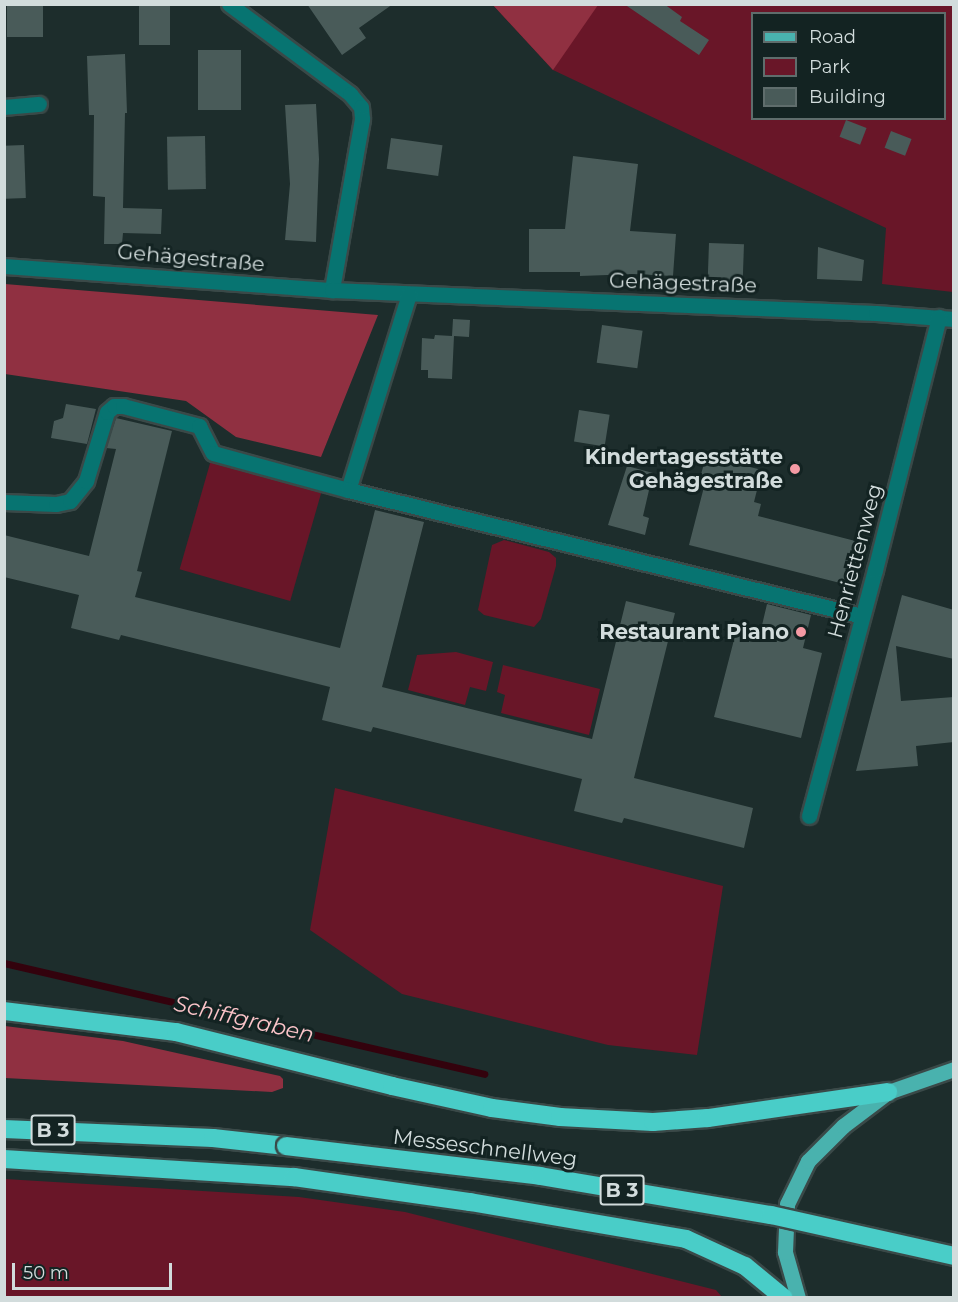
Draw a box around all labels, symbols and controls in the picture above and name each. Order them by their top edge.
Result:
legend [751,12,946,120]
text: Road [809,26,856,48]
text: Park [809,56,850,78]
text: Building [809,86,886,108]
street label: Gehägestraße [116,239,266,277]
street label: Gehägestraße [609,268,757,298]
place label: Kindertagesstätte Gehägestraße [585,444,783,494]
marker: Kindertagesstätte Gehägestraße [788,462,802,476]
street label: Henriettenweg [822,481,888,641]
place label: Restaurant Piano [599,619,789,645]
marker: Restaurant Piano [794,625,808,639]
water label: Schiffgraben [171,990,317,1048]
road number: B 3 [31,1113,76,1147]
street label: Messeschnellweg [391,1124,579,1172]
road number: B 3 [600,1173,644,1207]
scale bar [15,1251,176,1289]
text: 50 m [23,1262,69,1284]

